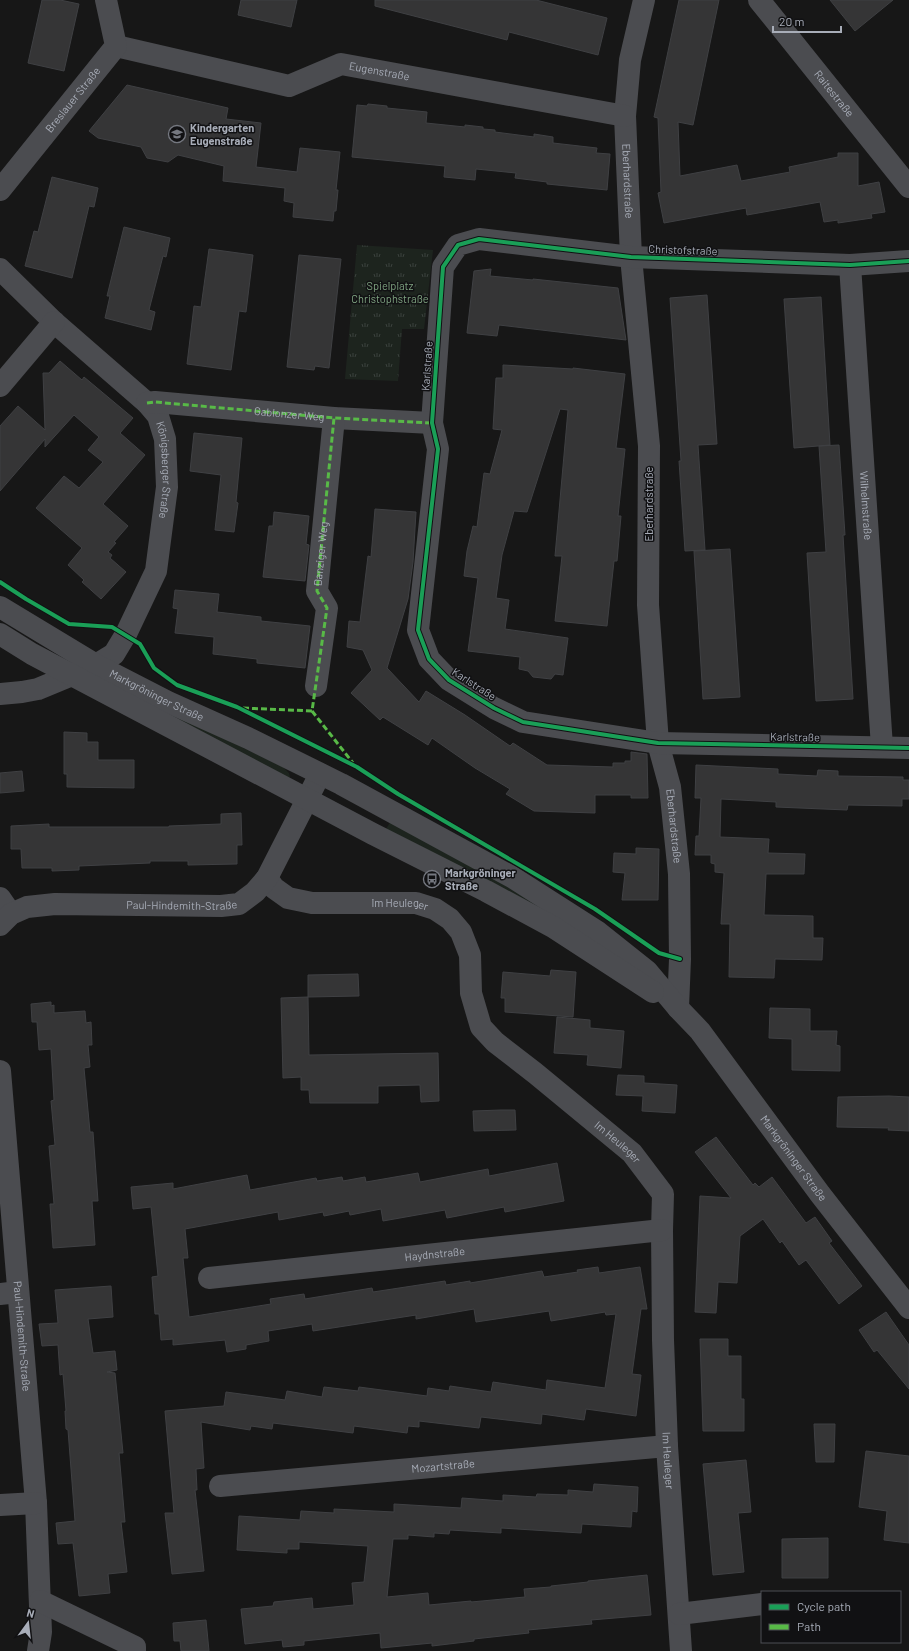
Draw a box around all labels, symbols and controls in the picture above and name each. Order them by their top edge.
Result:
scale bar [773,8,841,34]
text: 20 m [779,14,805,28]
street label: Eugenstraße [348,59,411,82]
street label: Breslauer Straße [42,64,103,135]
street label: Raitestraße [812,68,857,119]
place label: Kindergarten Eugenstraße [190,121,254,147]
school or university icon: Kindergarten Eugenstraße [167,124,187,144]
street label: Eberhardstraße [620,143,636,219]
street label: Christofstraße [648,242,718,257]
park label: Spielplatz Christophstraße [351,279,429,305]
street label: Karlstraße [418,341,435,391]
street label: Gablonzer Weg [254,404,325,423]
street label: Königsberger Straße [154,420,174,520]
street label: Eberhardstraße [642,466,655,541]
street label: Wilhelmstraße [858,470,875,541]
street label: Danziger Weg [311,521,330,587]
street label: Karlstraße [450,665,499,703]
street label: Markgröninger Straße [108,666,206,723]
street label: Karlstraße [770,730,820,743]
street label: Eberhardstraße [664,788,685,864]
place label: Markgröninger Straße [445,866,517,892]
bus stop icon: Markgröninger Straße [422,869,442,889]
street label: Im Heuleger [371,896,430,913]
street label: Paul-Hindemith-Straße [126,897,238,912]
street label: Markgröninger Straße [758,1112,830,1203]
street label: Im Heuleger [592,1118,644,1165]
street label: Haydnstraße [404,1244,466,1263]
street label: Paul-Hindemith-Straße [12,1280,34,1392]
street label: Im Heuleger [660,1432,677,1490]
street label: Mozartstraße [411,1456,475,1475]
legend [761,1591,901,1643]
text: Cycle path [797,1599,851,1613]
north arrow [8,1603,48,1643]
text: N [25,1606,36,1620]
text: Path [797,1619,821,1633]

